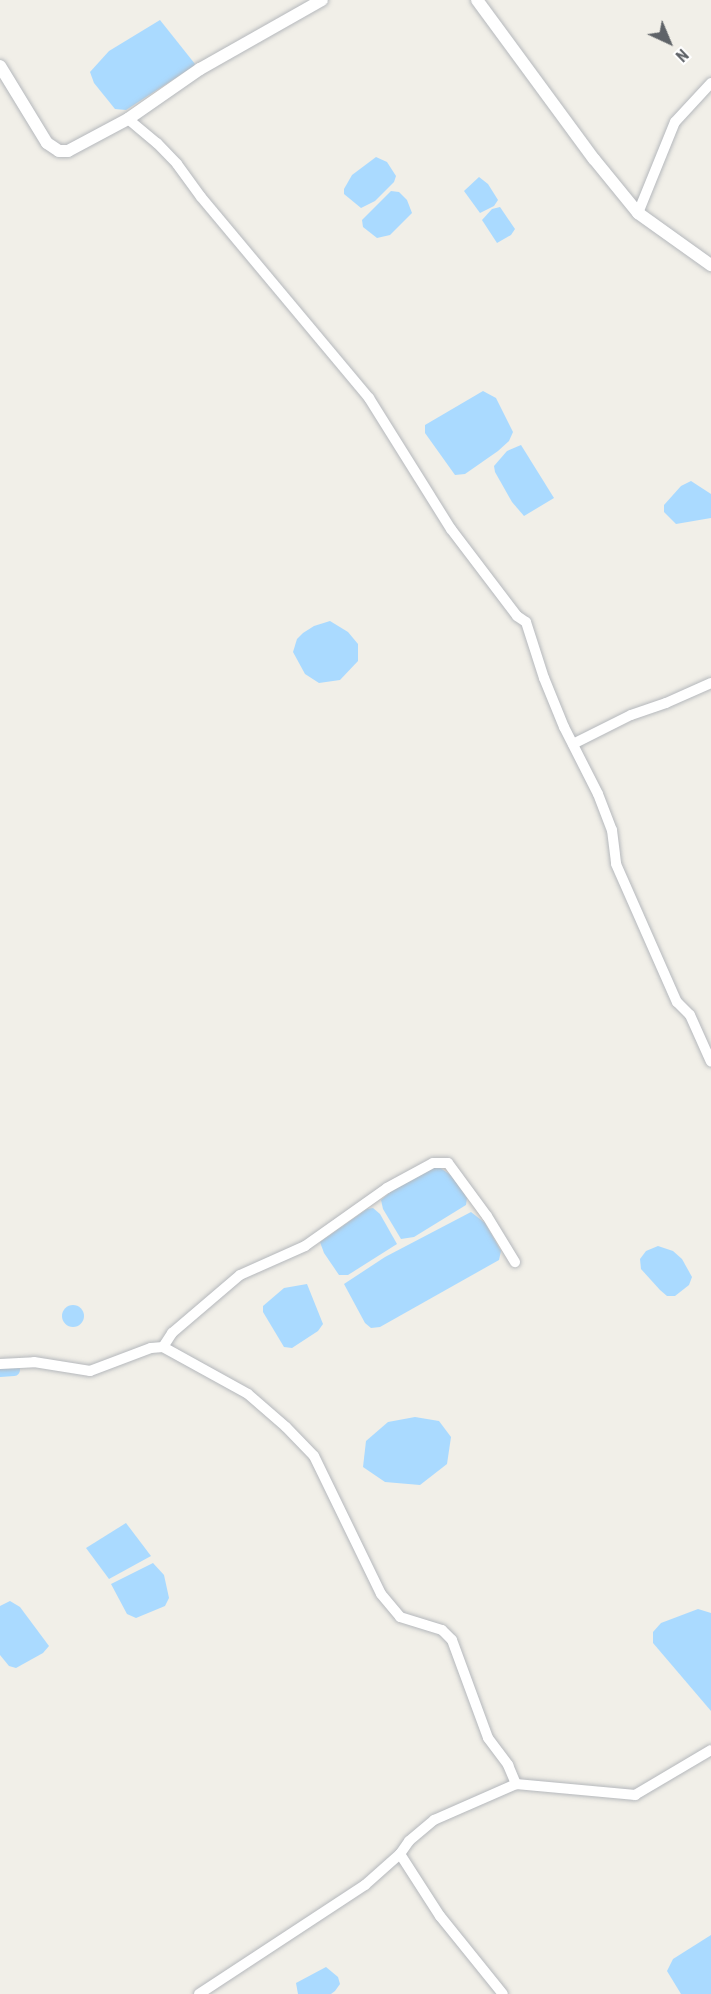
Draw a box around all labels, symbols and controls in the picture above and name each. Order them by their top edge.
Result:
north arrow [639,12,699,72]
text: N [672,45,692,66]

